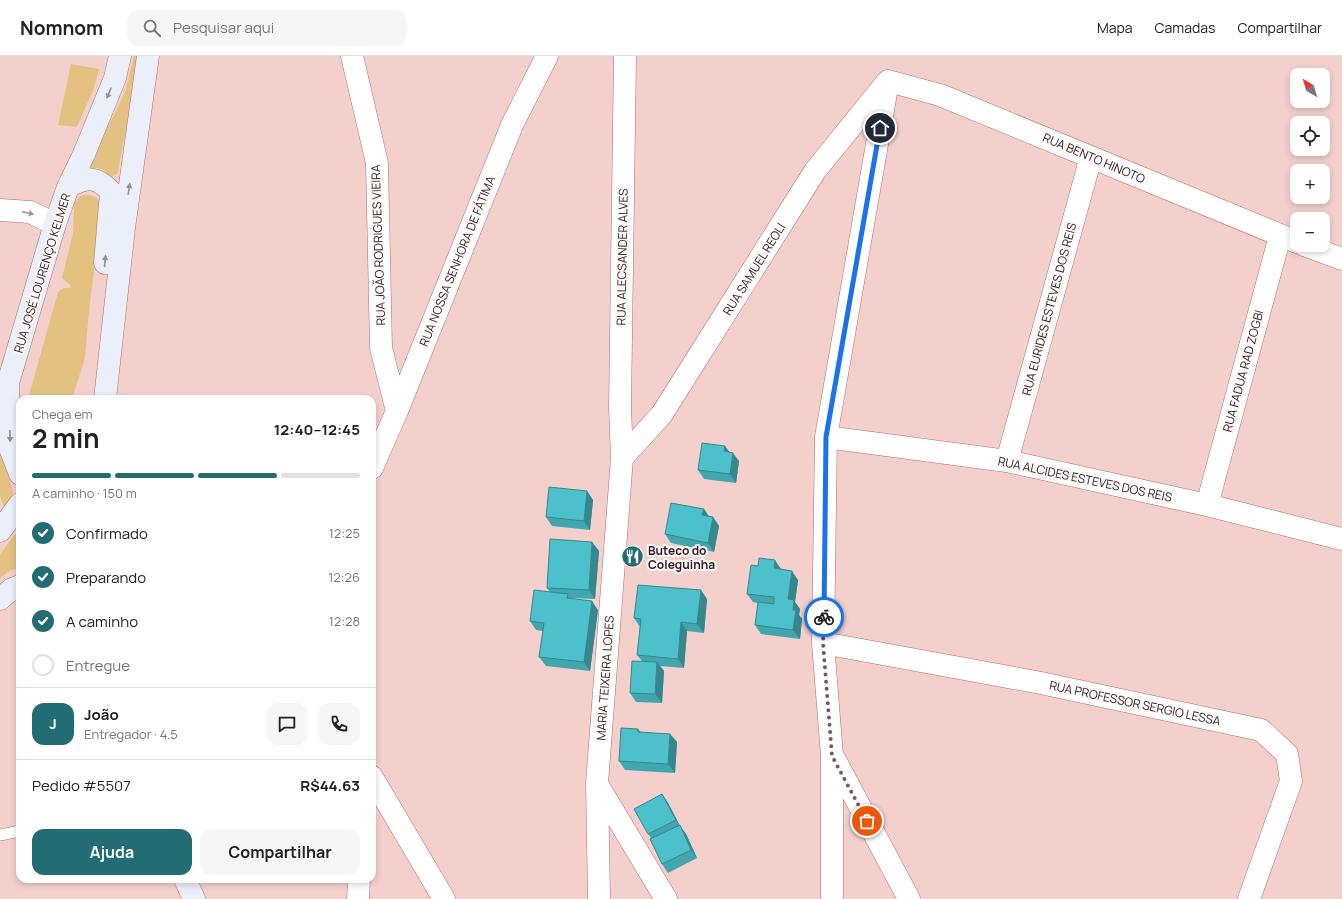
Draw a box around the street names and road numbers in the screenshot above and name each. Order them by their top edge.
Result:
street label: RUA BENTO HINOTO [1040,129,1148,187]
street label: RUA JOÃO RODRIGUES VIEIRA [367,164,389,326]
street label: RUA NOSSA SENHORA DE FÁTIMA [415,173,499,349]
street label: RUA ALECSANDER ALVES [612,188,632,326]
street label: RUA JOSÉ LOURENÇO KELMER [10,191,75,355]
street label: RUA SAMUEL REOLI [719,220,789,318]
street label: RUA EURIDES ESTEVES DOS REIS [1018,221,1080,397]
street label: RUA FADUA RAD ZOGBI [1219,308,1267,434]
street label: RUA ALCIDES ESTEVES DOS REIS [996,452,1174,506]
street label: MARIA TEIXEIRA LOPES [592,615,618,741]
street label: RUA PROFESSOR SERGIO LESSA [1048,677,1223,730]

